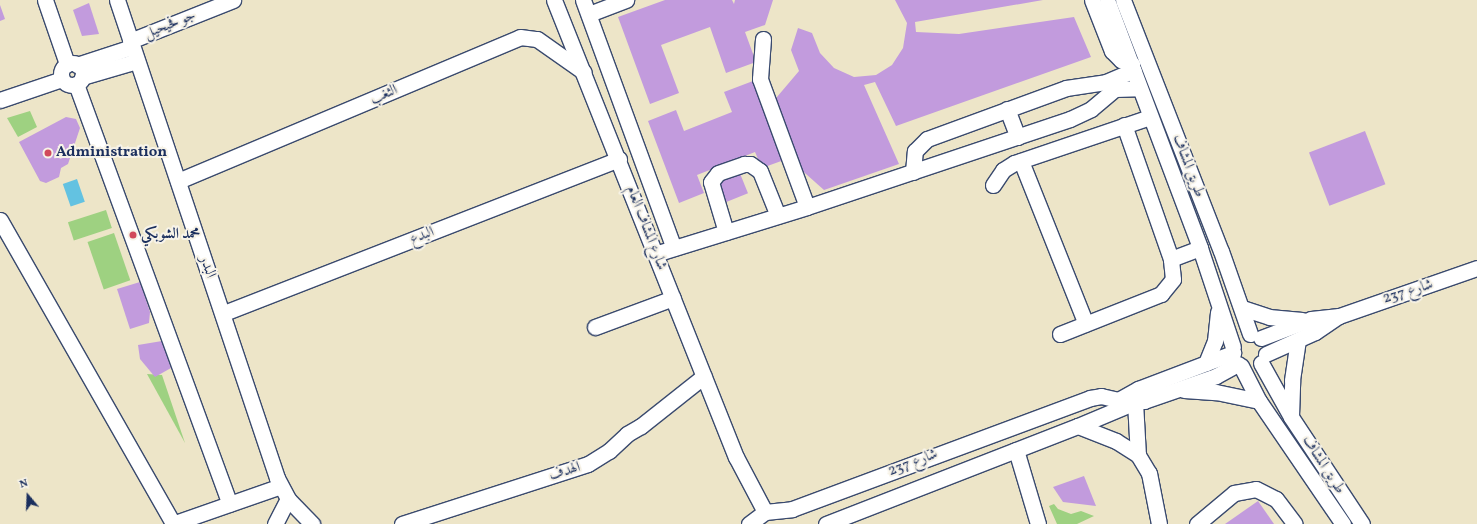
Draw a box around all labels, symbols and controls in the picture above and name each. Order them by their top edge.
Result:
street label: جو فحيحيل [142,7,198,43]
street label: الثغب [367,81,401,109]
street label: طريق المشاف [1168,132,1208,200]
place label: Administration [56,144,167,162]
marker: Administration [43,148,53,158]
street label: شارع المشاف العام [622,183,670,273]
street label: البدع [407,223,437,249]
place label: محمد الشوبكي [141,226,200,244]
marker: محمد الشوبكي [128,230,138,240]
street label: البدر [195,253,219,281]
street label: شارع 237 [1381,276,1435,308]
street label: طريق المشاف [1298,433,1348,497]
street label: شارع 237 [886,445,940,481]
street label: الهدف [547,458,583,486]
north arrow [8,476,48,516]
text: N [18,476,30,493]

